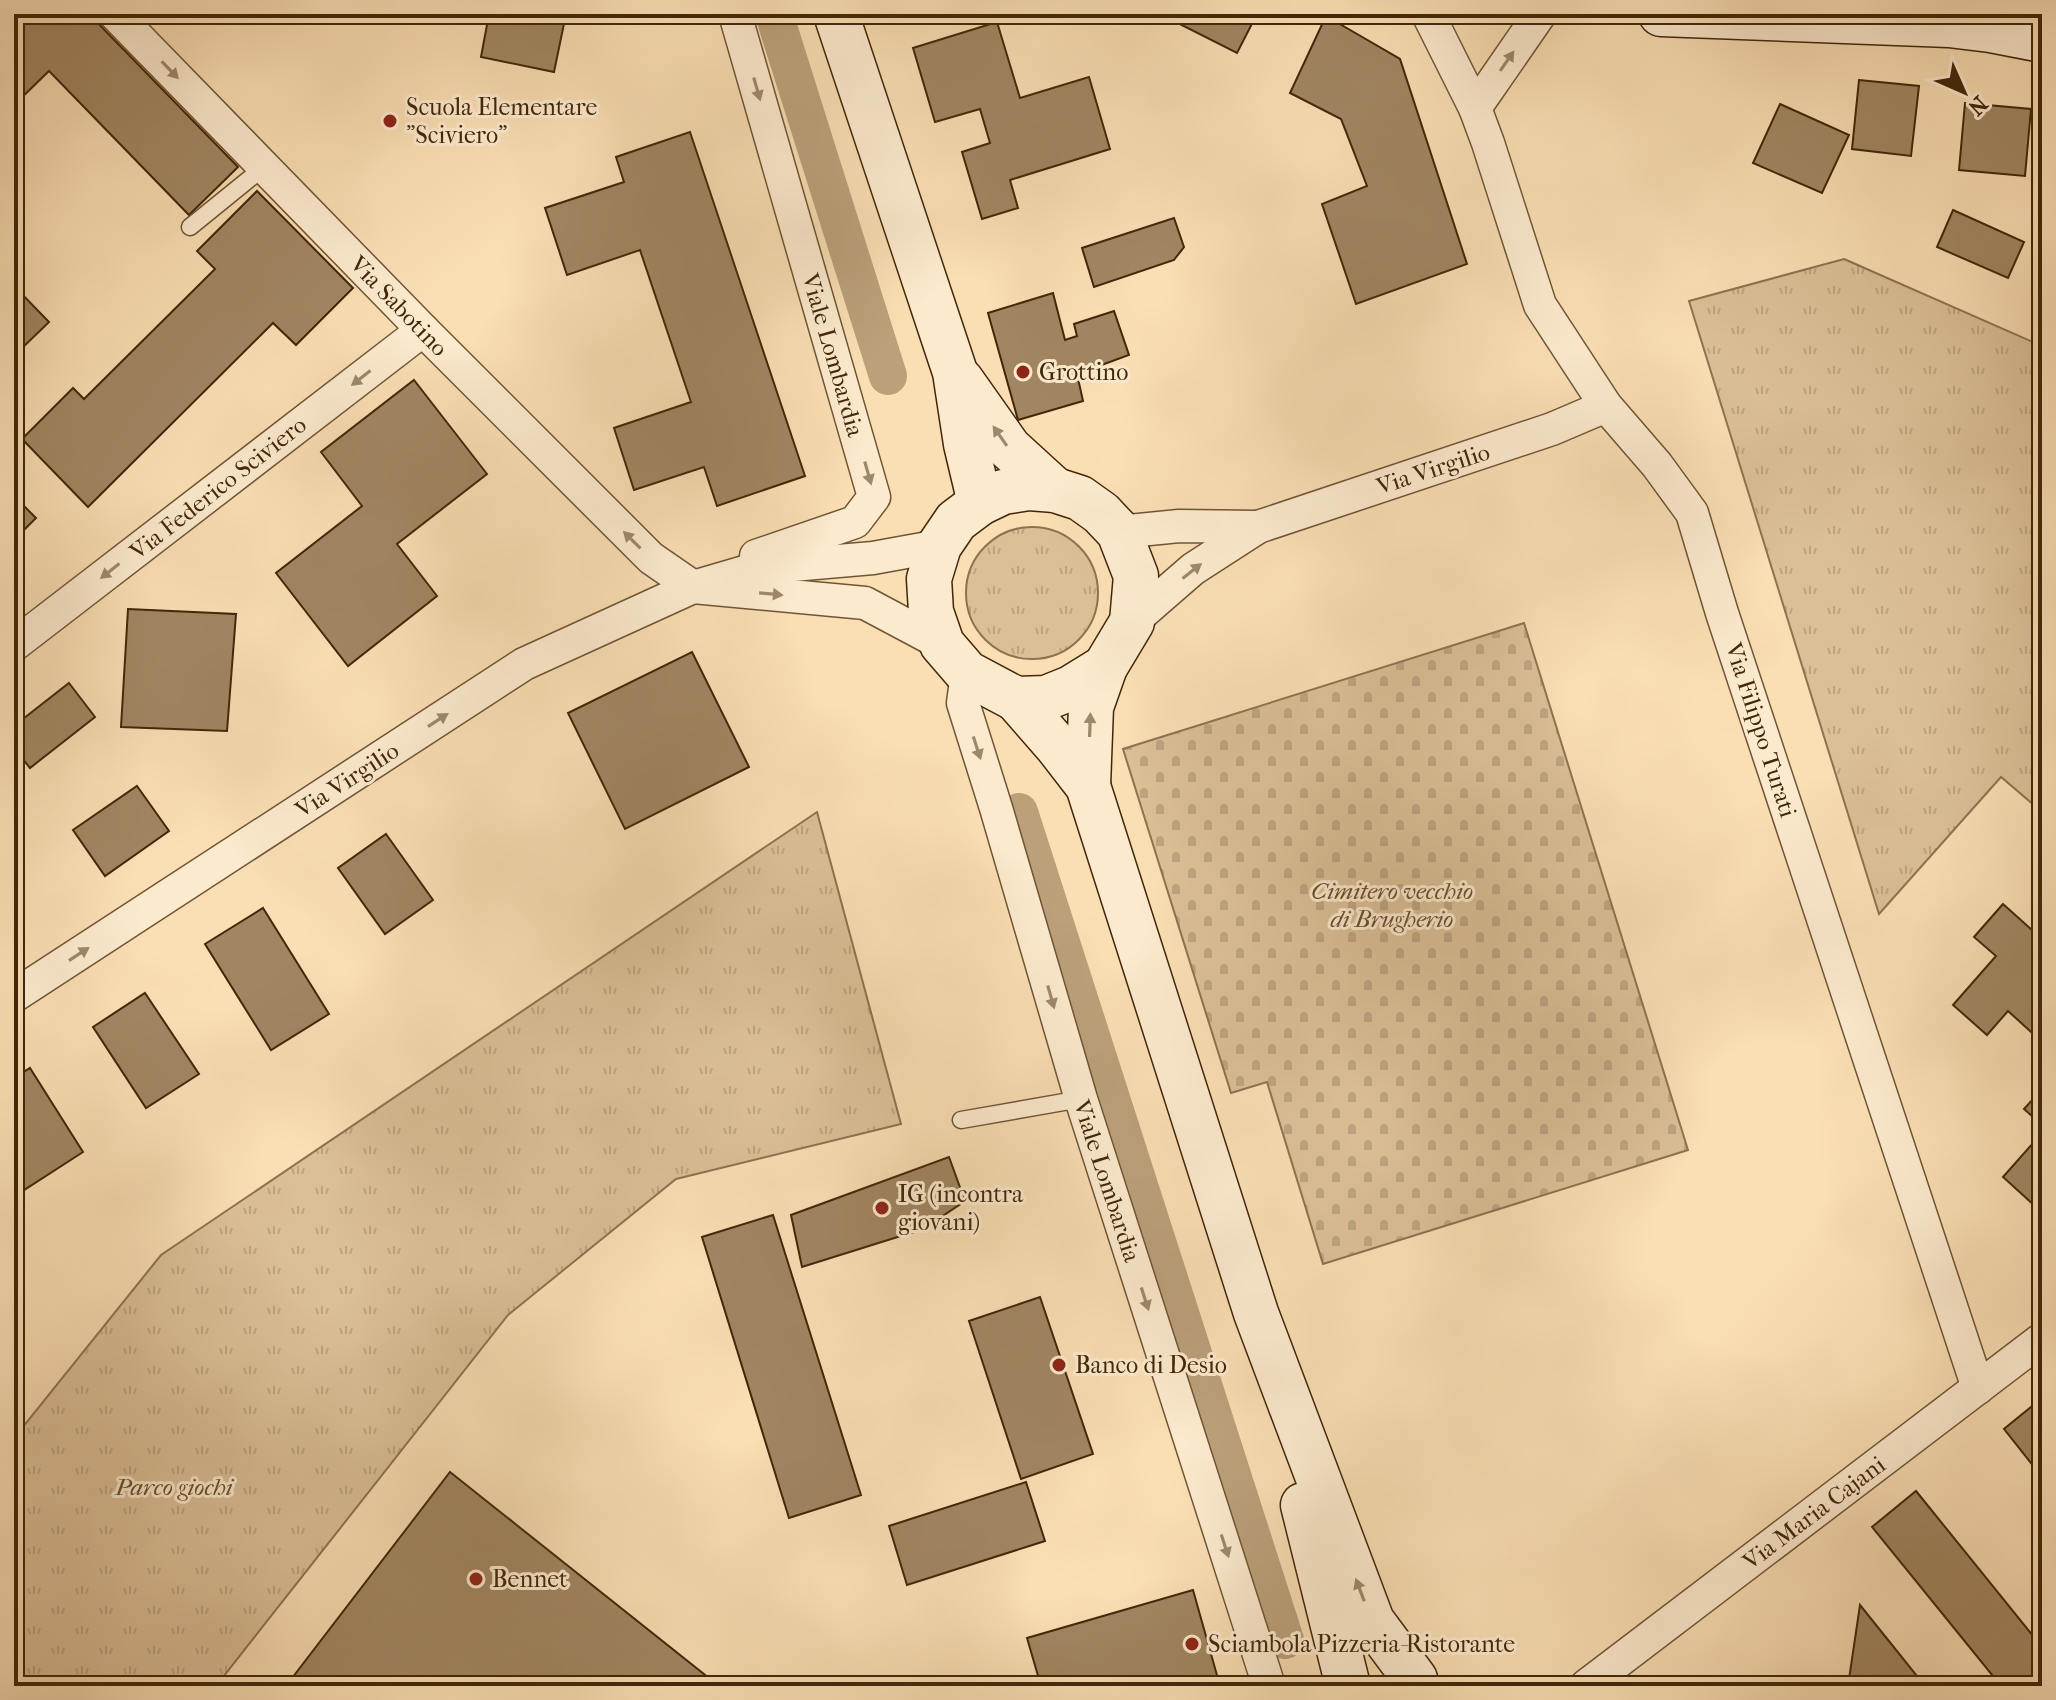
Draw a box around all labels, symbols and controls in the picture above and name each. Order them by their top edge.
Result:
one-way arrow [1499,51,1514,72]
north arrow [1924,52,2004,132]
one-way arrow [160,60,179,79]
one-way arrow [751,76,763,101]
text: N [1962,90,1993,121]
place label: Scuola Elementare "Sciviero" [406,93,597,149]
marker: Scuola Elementare "Sciviero" [381,112,399,130]
street label: Via Sabotino [344,249,454,362]
street label: Viale Lombardia [796,269,870,441]
place label: Grottino [1039,358,1128,386]
marker: Grottino [1014,363,1032,381]
one-way arrow [351,369,371,386]
street label: Via Federico Sciviero [123,410,312,566]
one-way arrow [993,425,1008,446]
street label: Via Virgilio [1372,438,1493,501]
one-way arrow [862,461,874,486]
one-way arrow [623,531,642,549]
one-way arrow [100,562,120,578]
one-way arrow [1182,564,1202,580]
one-way arrow [758,588,783,601]
street label: Via Filippo Turati [1719,638,1802,821]
one-way arrow [1084,712,1097,737]
one-way arrow [427,714,449,728]
street label: Via Virgilio [289,736,404,824]
one-way arrow [971,736,984,760]
park label: Cimitero vecchio di Brugherio [1311,877,1473,933]
one-way arrow [69,946,90,961]
one-way arrow [1045,986,1058,1010]
street label: Viale Lombardia [1067,1096,1147,1266]
place label: IG (incontra giovani) [898,1180,1024,1236]
marker: IG (incontra giovani) [873,1199,891,1217]
one-way arrow [1139,1287,1152,1311]
place label: Banco di Desio [1075,1351,1227,1379]
marker: Banco di Desio [1050,1356,1068,1374]
street label: Via Maria Cajani [1736,1450,1891,1576]
park label: Parco giochi [114,1473,235,1501]
one-way arrow [1219,1535,1232,1559]
place label: Bennet [492,1565,568,1593]
marker: Bennet [467,1570,485,1588]
one-way arrow [1353,1577,1366,1601]
place label: Sciambola Pizzeria-Ristorante [1208,1630,1515,1658]
marker: Sciambola Pizzeria-Ristorante [1183,1635,1201,1653]

